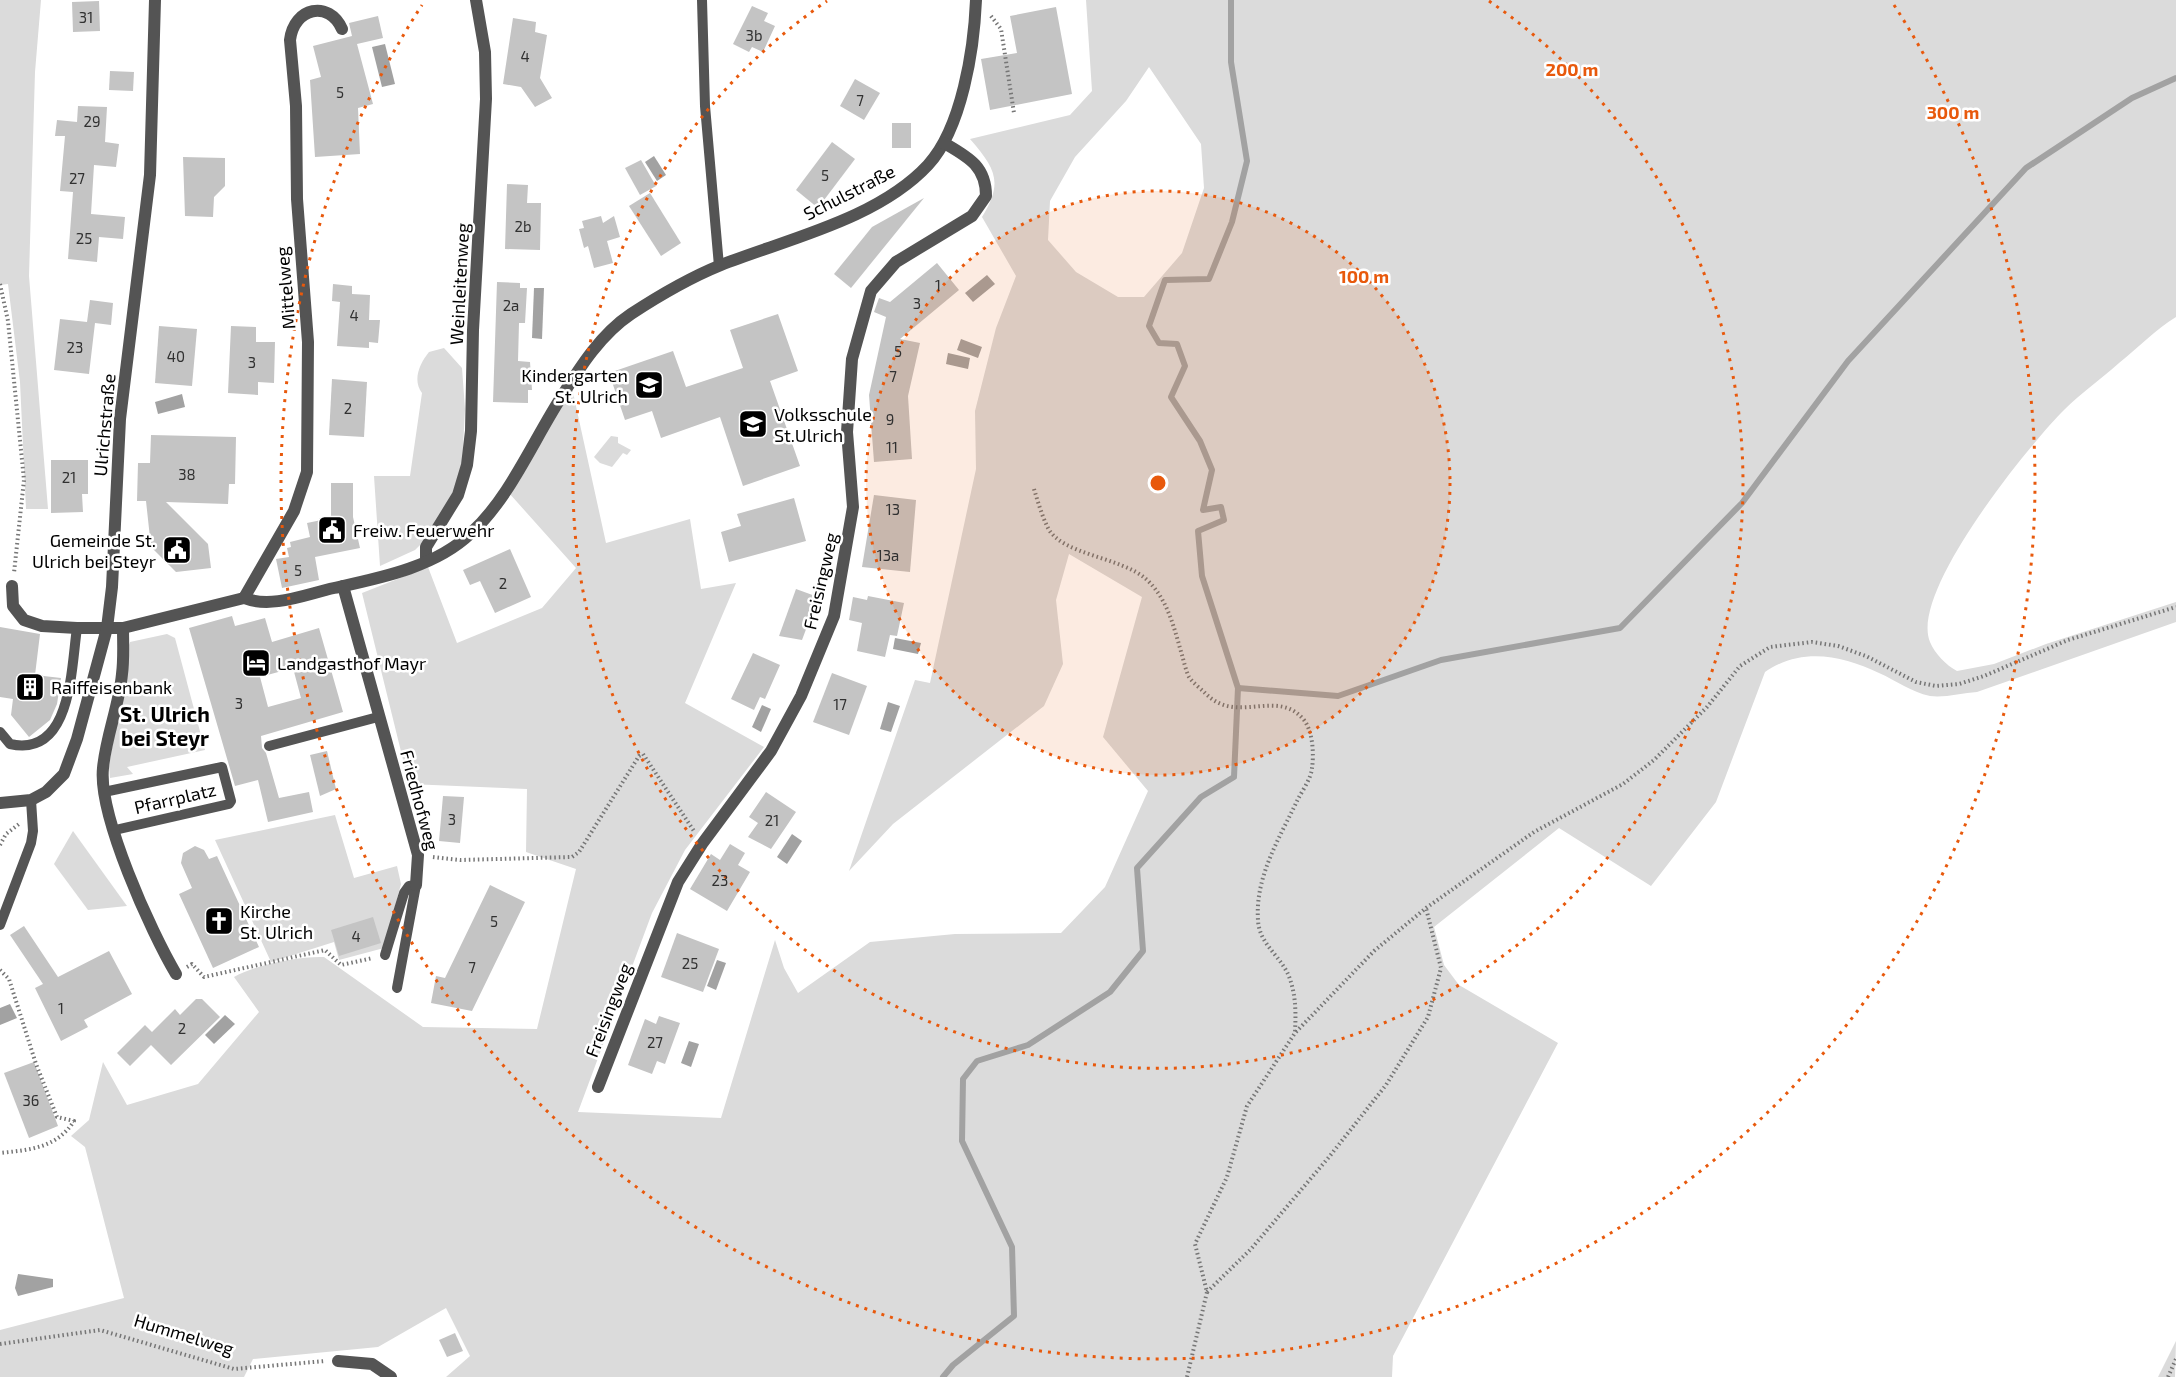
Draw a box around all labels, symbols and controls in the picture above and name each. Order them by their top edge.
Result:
house number: 31 [79,8,93,26]
house number: 3b [746,26,762,44]
house number: 4 [520,47,530,65]
text: 200 m [1546,58,1598,80]
house number: 5 [336,83,344,101]
house number: 7 [856,91,864,109]
text: 300 m [1927,101,1979,123]
house number: 29 [83,112,101,130]
street label: Schulstraße [800,160,898,224]
house number: 5 [821,166,829,184]
house number: 27 [69,169,85,187]
house number: 2b [515,217,531,235]
street label: Weinleitenweg [445,222,473,346]
house number: 25 [76,229,92,247]
street label: Mittelweg [270,246,300,330]
text: 100 m [1339,265,1389,287]
house number: 1 [935,276,941,294]
house number: 3 [913,294,921,312]
house number: 2a [503,296,519,314]
house number: 4 [349,306,359,324]
house number: 23 [67,338,83,356]
house number: 5 [894,342,902,360]
house number: 40 [167,347,185,365]
house number: 3 [248,353,256,371]
place label: Kindergarten St. Ulrich [521,364,628,407]
house number: 7 [889,367,897,385]
school or university icon: Kindergarten St. Ulrich [633,369,665,401]
street label: Ulrichstraße [89,373,119,477]
house number: 2 [344,399,352,417]
place label: Volksschule St.Ulrich [774,403,872,446]
school or university icon: Volksschule St.Ulrich [737,408,769,440]
house number: 9 [886,410,894,428]
house number: 11 [886,438,898,456]
house number: 38 [178,465,196,483]
house number: 21 [62,468,76,486]
centre of rings [1148,473,1168,493]
house number: 13 [886,500,900,518]
public building icon: Freiw. Feuerwehr [316,514,348,546]
place label: Freiw. Feuerwehr [353,519,494,541]
place label: Gemeinde St. Ulrich bei Steyr [32,529,156,572]
street label: Freisingweg [798,530,842,632]
public building icon: Gemeinde St. Ulrich bei Steyr [161,534,193,566]
house number: 13a [877,546,899,564]
house number: 5 [294,561,302,579]
house number: 2 [499,574,507,592]
hotel icon: Landgasthof Mayr [240,647,272,679]
place label: Landgasthof Mayr [277,652,426,674]
building icon: Raiffeisenbank [14,671,46,703]
place label: Raiffeisenbank [51,676,172,698]
house number: 3 [235,694,243,712]
house number: 17 [833,695,847,713]
district label: St. Ulrich bei Steyr [120,701,210,751]
street label: Friedhofweg [396,747,444,853]
street label: Pfarrplatz [132,778,218,818]
house number: 3 [448,810,456,828]
house number: 21 [765,811,779,829]
house number: 23 [712,871,728,889]
place label: Kirche St. Ulrich [240,900,313,943]
church icon: Kirche St. Ulrich [203,905,235,937]
house number: 5 [490,912,498,930]
house number: 4 [351,927,361,945]
house number: 25 [682,954,698,972]
house number: 7 [468,958,476,976]
street label: Freisingweg [580,960,636,1060]
house number: 1 [58,999,64,1017]
house number: 2 [178,1019,186,1037]
house number: 27 [647,1033,663,1051]
house number: 36 [23,1091,39,1109]
street label: Hummelweg [131,1308,237,1360]

